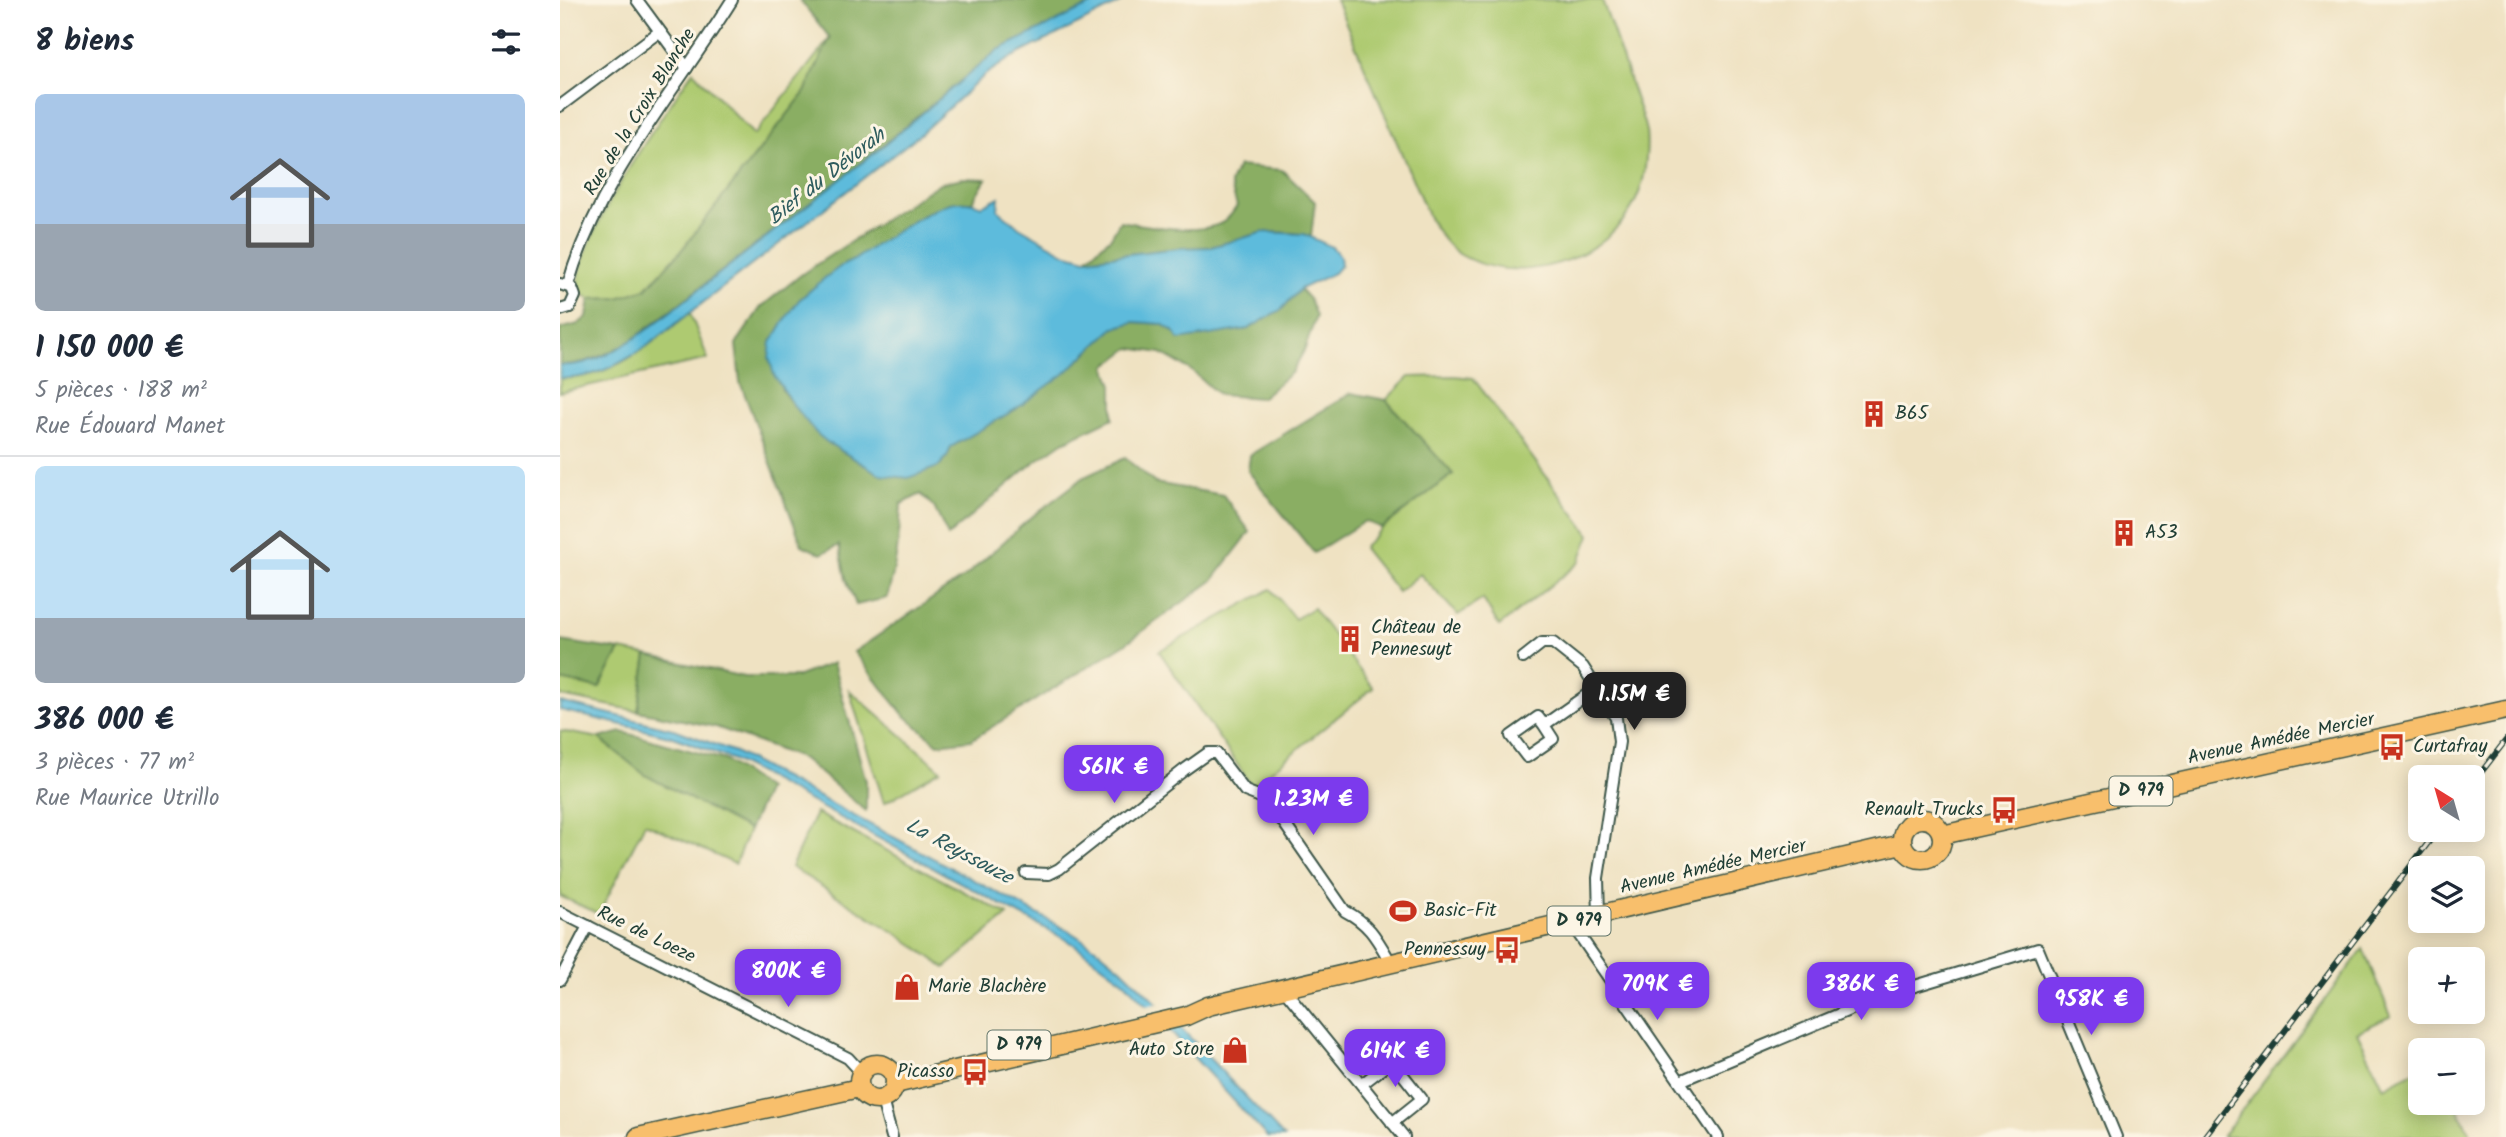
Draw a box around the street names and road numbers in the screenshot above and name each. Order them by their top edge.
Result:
street label: Rue de la Croix Blanche [576,22,704,202]
street label: Avenue Amédée Mercier [2185,704,2379,773]
road number: D 979 [2110,776,2172,806]
street label: Avenue Amédée Mercier [1617,831,1811,903]
street label: Rue de Loeze [592,898,701,972]
road number: D 979 [1548,906,1610,936]
road number: D 979 [988,1030,1050,1060]

